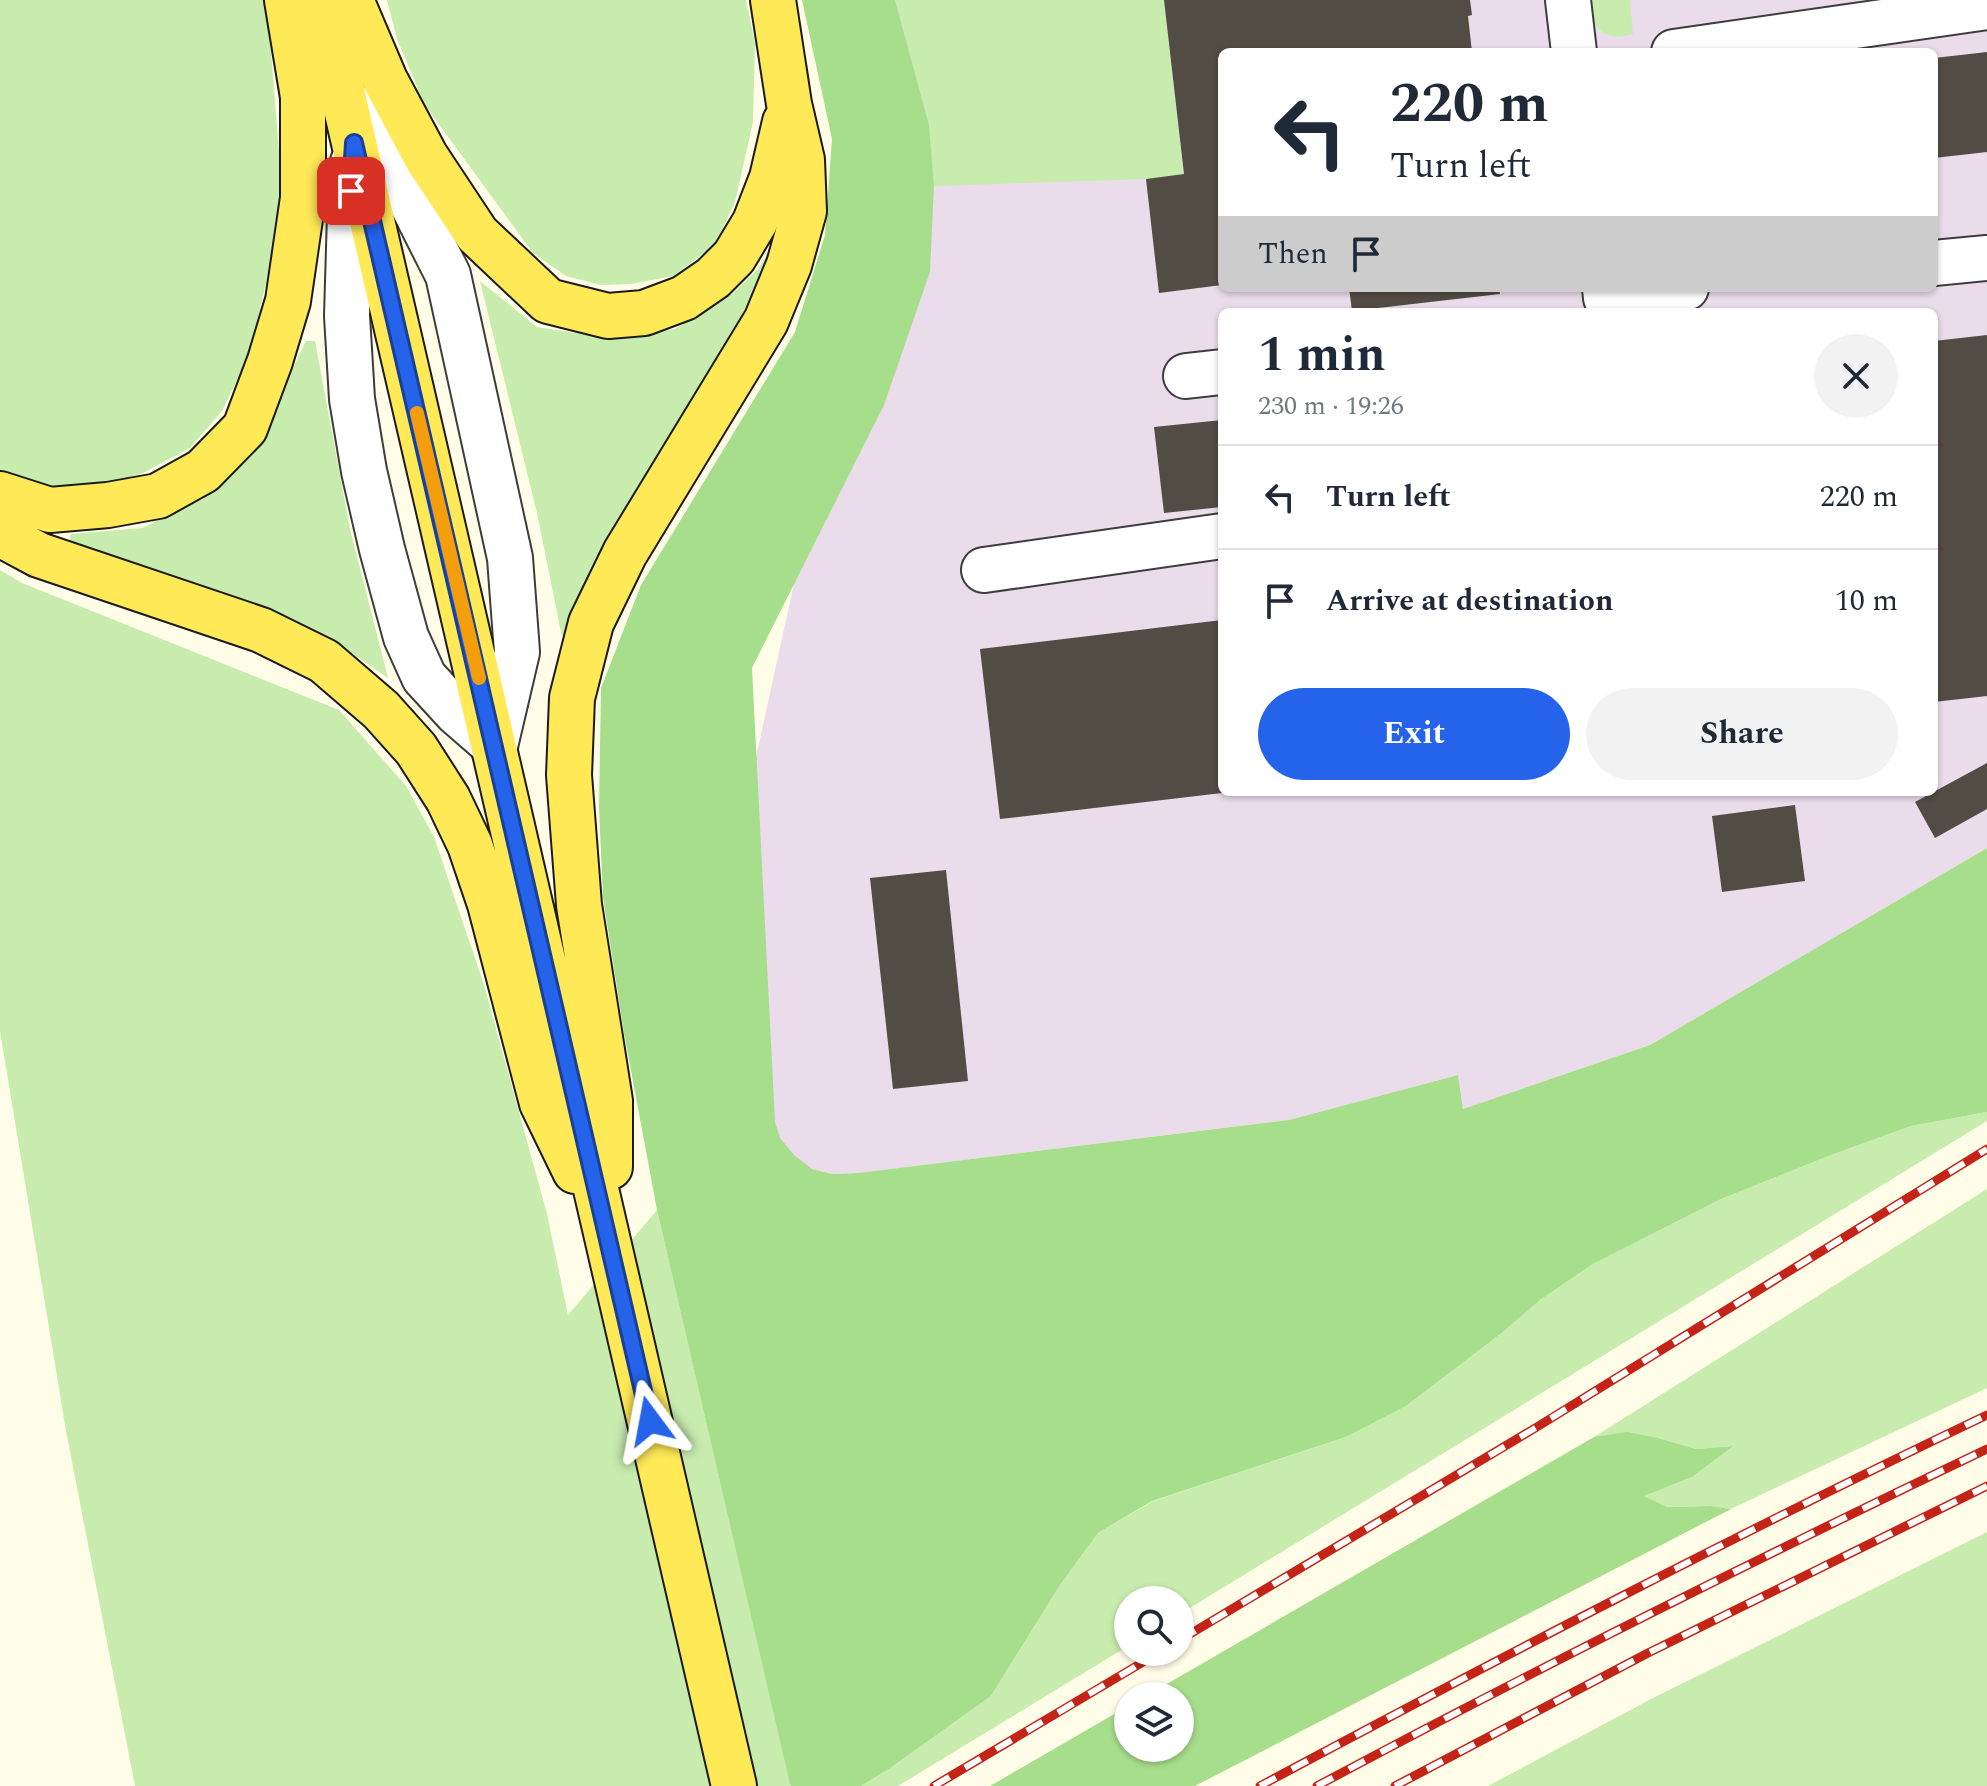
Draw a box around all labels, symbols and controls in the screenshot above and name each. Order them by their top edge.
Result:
text: 220 m [1390,62,1549,147]
icon: left [1258,80,1362,184]
text: Turn left [1390,139,1531,194]
pin [317,157,385,225]
icon: arrive [329,169,373,213]
text: Then [1258,231,1328,277]
icon: arrive [1344,232,1388,276]
text: 1 min [1258,319,1386,392]
button: close [1814,334,1898,418]
text: 230 m · 19:26 [1258,386,1404,426]
text: Turn left [1326,474,1451,520]
text: 220 m [1820,474,1898,520]
icon: left [1258,475,1302,519]
text: Arrive at destination [1326,578,1613,624]
text: 10 m [1835,578,1898,624]
icon: arrive [1258,579,1302,623]
button: Exit [1258,688,1570,780]
button: Share [1586,688,1898,780]
position arrow [608,1379,692,1463]
map controls [1114,1586,1194,1762]
button: search [1114,1586,1194,1666]
button: layers [1114,1682,1194,1762]

